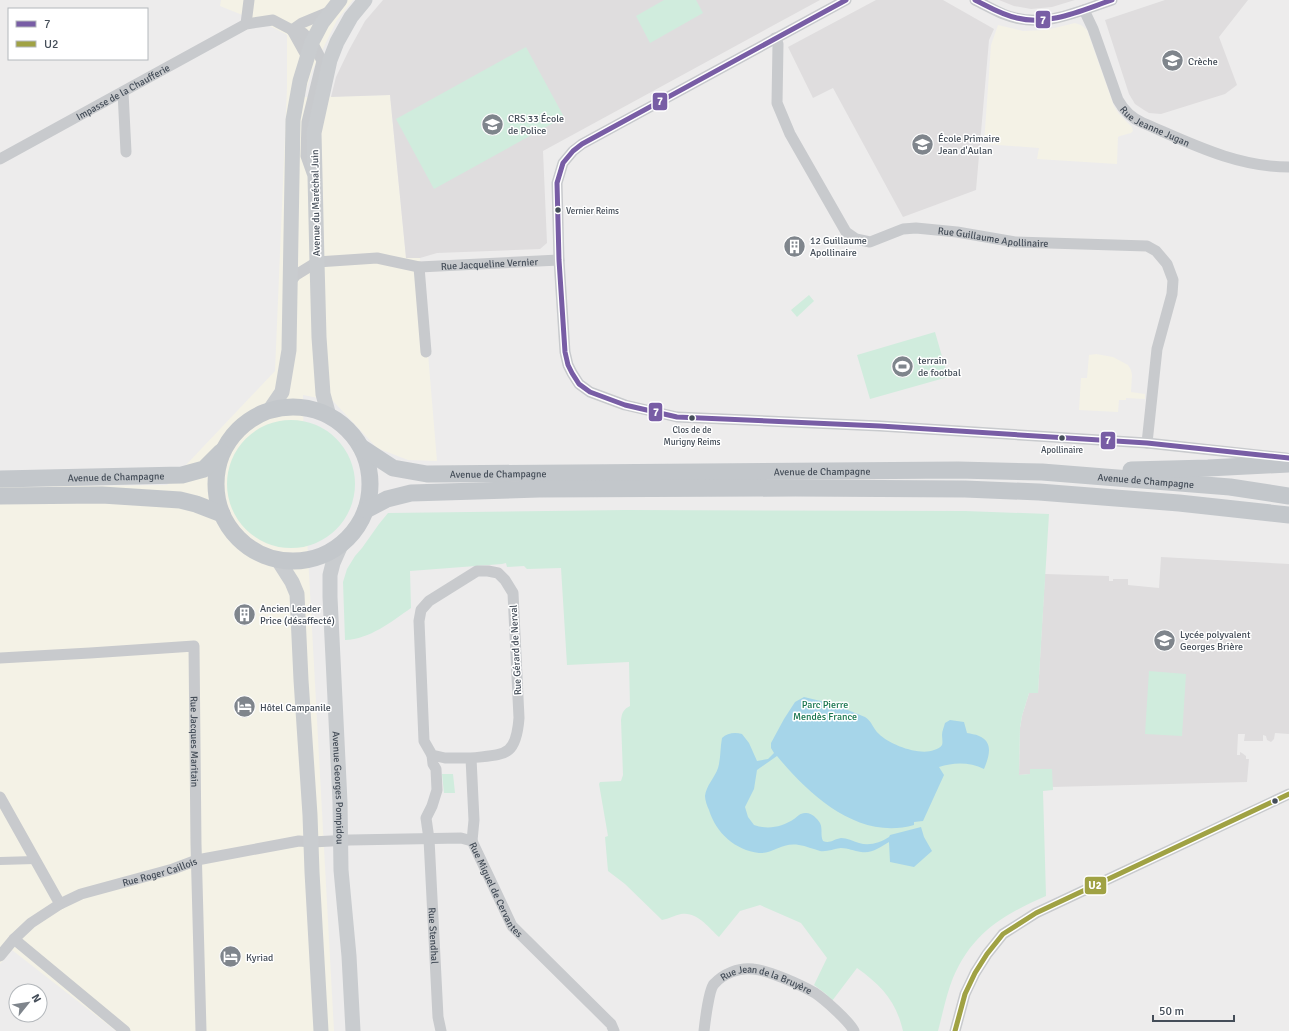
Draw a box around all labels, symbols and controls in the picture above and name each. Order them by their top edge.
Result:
legend [8,8,148,60]
line badge: 7 [1035,10,1051,29]
text: 7 [1040,14,1046,27]
text: 7 [44,17,50,32]
text: U2 [44,37,59,52]
school or university icon: Crèche [1160,48,1186,74]
place label: Crèche [1188,56,1218,68]
street label: Impasse de la Chaufferie [74,62,172,123]
line badge: 7 [652,92,668,111]
text: 7 [657,95,663,108]
street label: Rue Jeanne Jugan [1117,104,1191,150]
school or university icon: CRS 33 École de Police [480,111,506,137]
place label: CRS 33 École de Police [508,112,564,137]
school or university icon: École Primaire Jean d'Aulan [909,131,935,157]
place label: École Primaire Jean d'Aulan [938,132,1000,157]
street label: Avenue du Maréchal Juin [309,150,323,256]
marker: Vernier Reims [553,205,563,215]
place label: Vernier Reims [566,206,619,217]
street label: Rue Guillaume Apollinaire [937,225,1049,250]
building icon: 12 Guillaume Apollinaire [782,233,808,259]
place label: 12 Guillaume Apollinaire [810,235,867,259]
street label: Rue Jacqueline Vernier [440,256,539,273]
sports icon: terrain de footbal [890,353,916,379]
place label: terrain de footbal [918,355,961,379]
line badge: 7 [648,402,663,422]
text: 7 [653,406,659,419]
marker: Clos de de Murigny Reims [687,413,697,423]
place label: Clos de de Murigny Reims [663,425,721,448]
line badge: 7 [1100,431,1116,450]
marker: Apollinaire [1057,433,1067,443]
text: 7 [1105,434,1111,447]
place label: Apollinaire [1041,445,1084,456]
street label: Avenue de Champagne [774,466,871,478]
street label: Avenue de Champagne [450,468,547,481]
street label: Avenue de Champagne [67,470,164,485]
street label: Avenue de Champagne [1097,471,1194,491]
building icon: Ancien Leader Price (désaffecté) [231,601,257,627]
place label: Ancien Leader Price (désaffecté) [260,603,335,627]
street label: Rue Gérard de Nerval [508,604,524,695]
school or university icon: Lycée polyvalent Georges Brière [1152,627,1178,653]
place label: Lycée polyvalent Georges Brière [1180,629,1251,653]
hotel icon: Hôtel Campanile [232,694,258,720]
street label: Rue Jacques Maritain [188,696,200,787]
park label: Parc Pierre Mendès France [793,699,857,723]
place label: Hôtel Campanile [260,702,331,714]
street label: Avenue Georges Pompidou [330,731,346,844]
unlabelled marker [1270,796,1280,806]
street label: Rue Miguel de Cervantes [466,840,525,941]
street label: Rue Roger Caillois [121,855,200,889]
line badge: U2 [1084,876,1107,895]
text: U2 [1088,879,1102,892]
street label: Rue Stendhal [425,907,440,964]
hotel icon: Kyriad [217,944,243,970]
place label: Kyriad [246,952,273,964]
street label: Rue Jean de la Bruyère [718,964,814,997]
north arrow [8,983,48,1023]
text: N [29,992,44,1005]
scale bar [1153,997,1234,1023]
text: 50 m [1159,1004,1184,1019]

